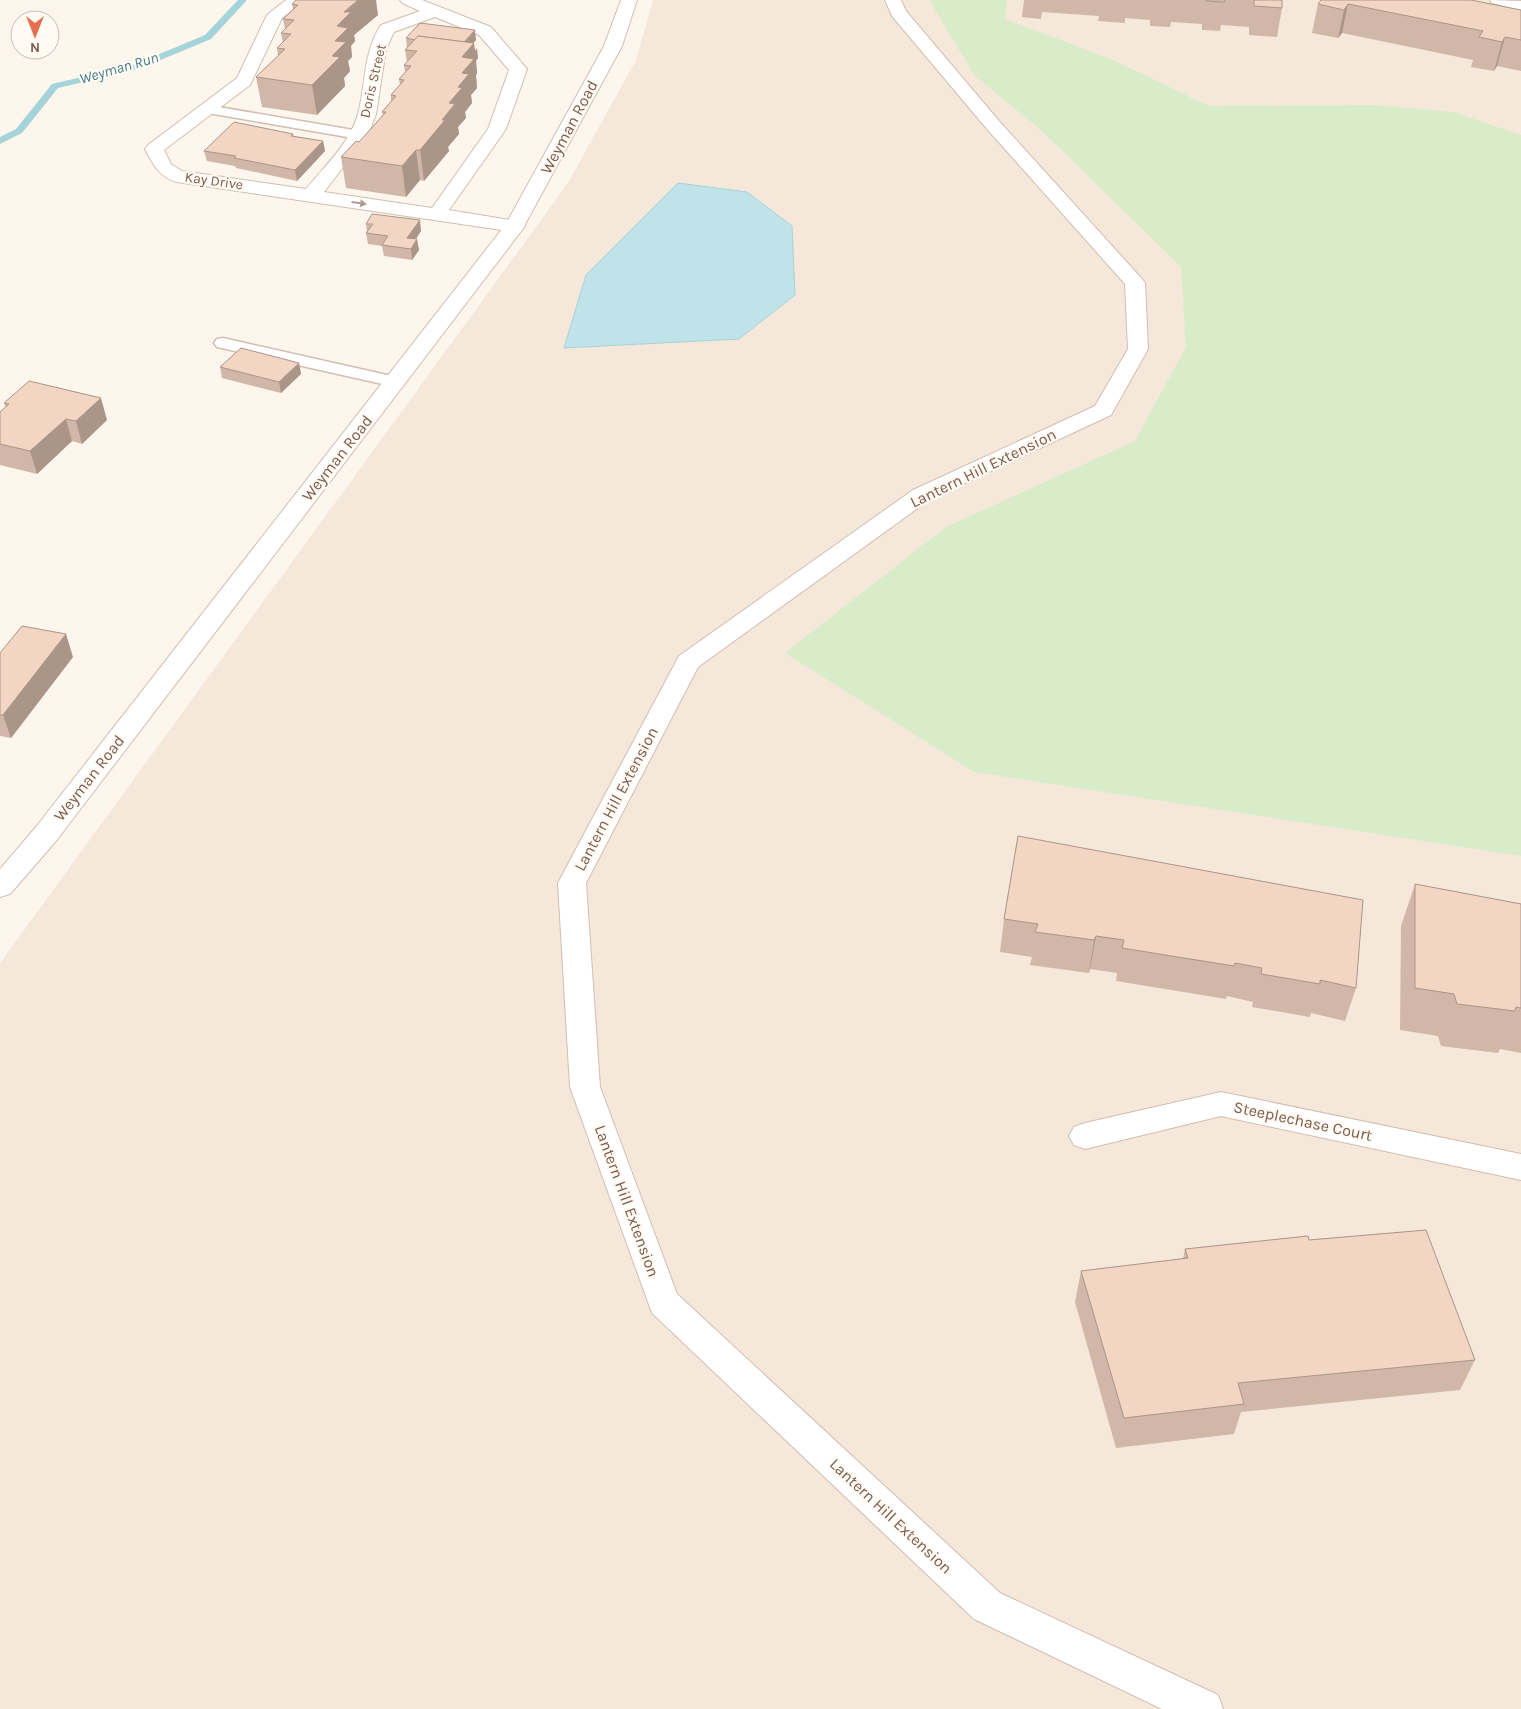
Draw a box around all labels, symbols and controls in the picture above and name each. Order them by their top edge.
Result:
north arrow [10,10,60,60]
text: N [30,39,40,56]
street label: Doris Street [356,42,390,120]
water label: Weyman Run [77,48,161,88]
street label: Weyman Road [536,77,602,177]
street label: Kay Drive [184,168,244,194]
one-way arrow [351,199,367,207]
street label: Weyman Road [298,411,376,505]
street label: Lantern Hill Extension [907,424,1059,512]
street label: Lantern Hill Extension [570,724,662,874]
street label: Weyman Road [50,731,128,825]
street label: Steeplechase Court [1232,1097,1374,1145]
street label: Lantern Hill Extension [591,1122,663,1280]
street label: Lantern Hill Extension [826,1454,956,1578]

